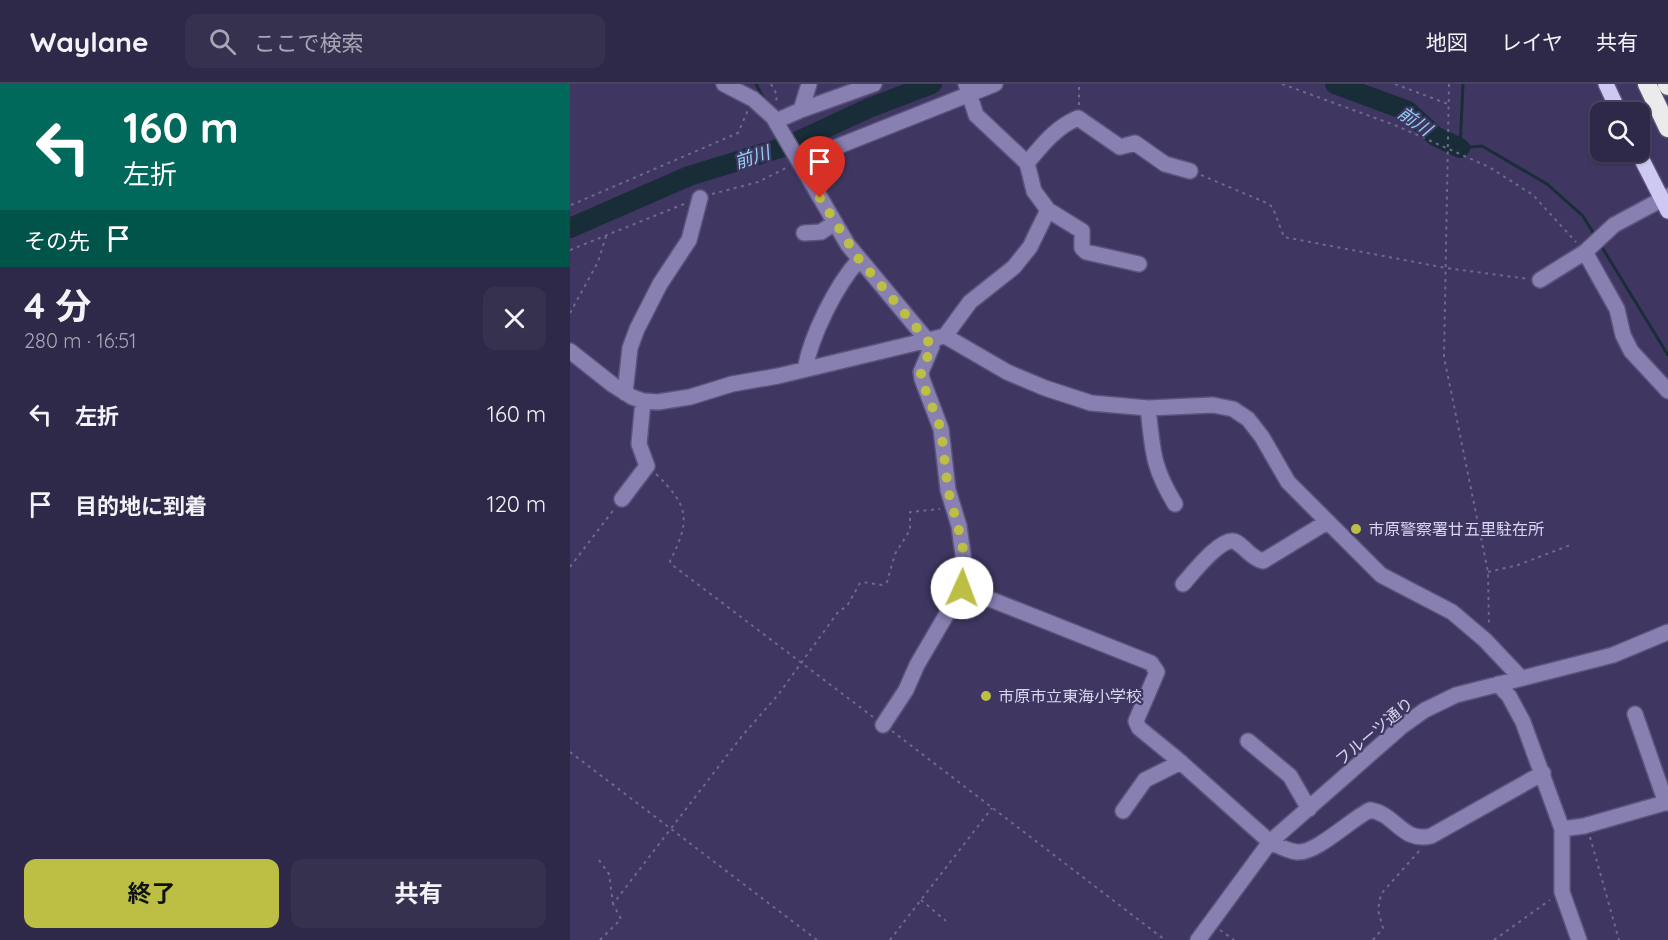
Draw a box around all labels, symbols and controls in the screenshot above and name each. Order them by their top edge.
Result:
search box [185,14,605,68]
text: Waylane [30,24,149,59]
icon: search [206,25,239,58]
text: ここで検索 [254,29,364,57]
text: 地図 [1426,29,1468,55]
text: レイヤ [1501,29,1563,55]
text: 共有 [1596,29,1638,55]
text: 160 m [123,101,239,154]
water label: 前川 [1394,101,1438,142]
map controls [1590,102,1650,162]
button: search [1590,102,1650,162]
icon: left [24,108,102,186]
pin [794,136,845,198]
water label: 前川 [731,140,775,173]
icon: arrive [803,145,836,178]
text: 左折 [123,157,177,191]
icon: arrive [102,222,135,255]
text: その先 [24,227,90,255]
text: 4 分 [24,283,91,328]
button: close [483,287,546,350]
text: 280 m · 16:51 [24,328,137,353]
icon: left [24,398,57,431]
text: 160 m [487,400,546,428]
text: 左折 [75,402,119,430]
icon: arrive [24,488,57,521]
text: 120 m [487,490,546,518]
text: 目的地に到着 [75,492,207,520]
place label: 市原警察署廿五里駐在所 [1368,519,1544,539]
marker: 市原警察署廿五里駐在所 [1349,522,1363,536]
position arrow [930,556,994,620]
place label: 市原市立東海小学校 [998,686,1142,706]
marker: 市原市立東海小学校 [979,689,993,703]
street label: フルーツ通り [1331,693,1417,769]
button: 終了 [24,859,279,928]
button: 共有 [291,859,546,928]

